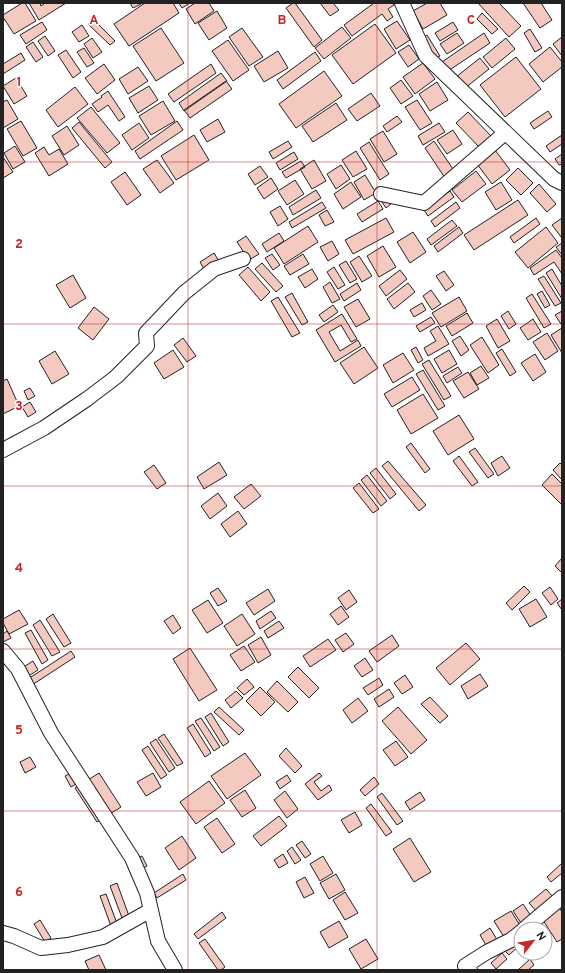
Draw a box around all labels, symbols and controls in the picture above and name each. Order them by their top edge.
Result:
text: A [89,13,99,29]
text: B [278,13,287,29]
text: C [467,13,475,29]
text: 1 [16,75,22,91]
text: 2 [15,237,23,253]
text: 3 [15,399,23,415]
text: 4 [15,561,23,577]
text: 5 [15,723,23,739]
text: 6 [15,885,23,901]
north arrow [513,921,553,961]
text: N [533,929,549,943]

